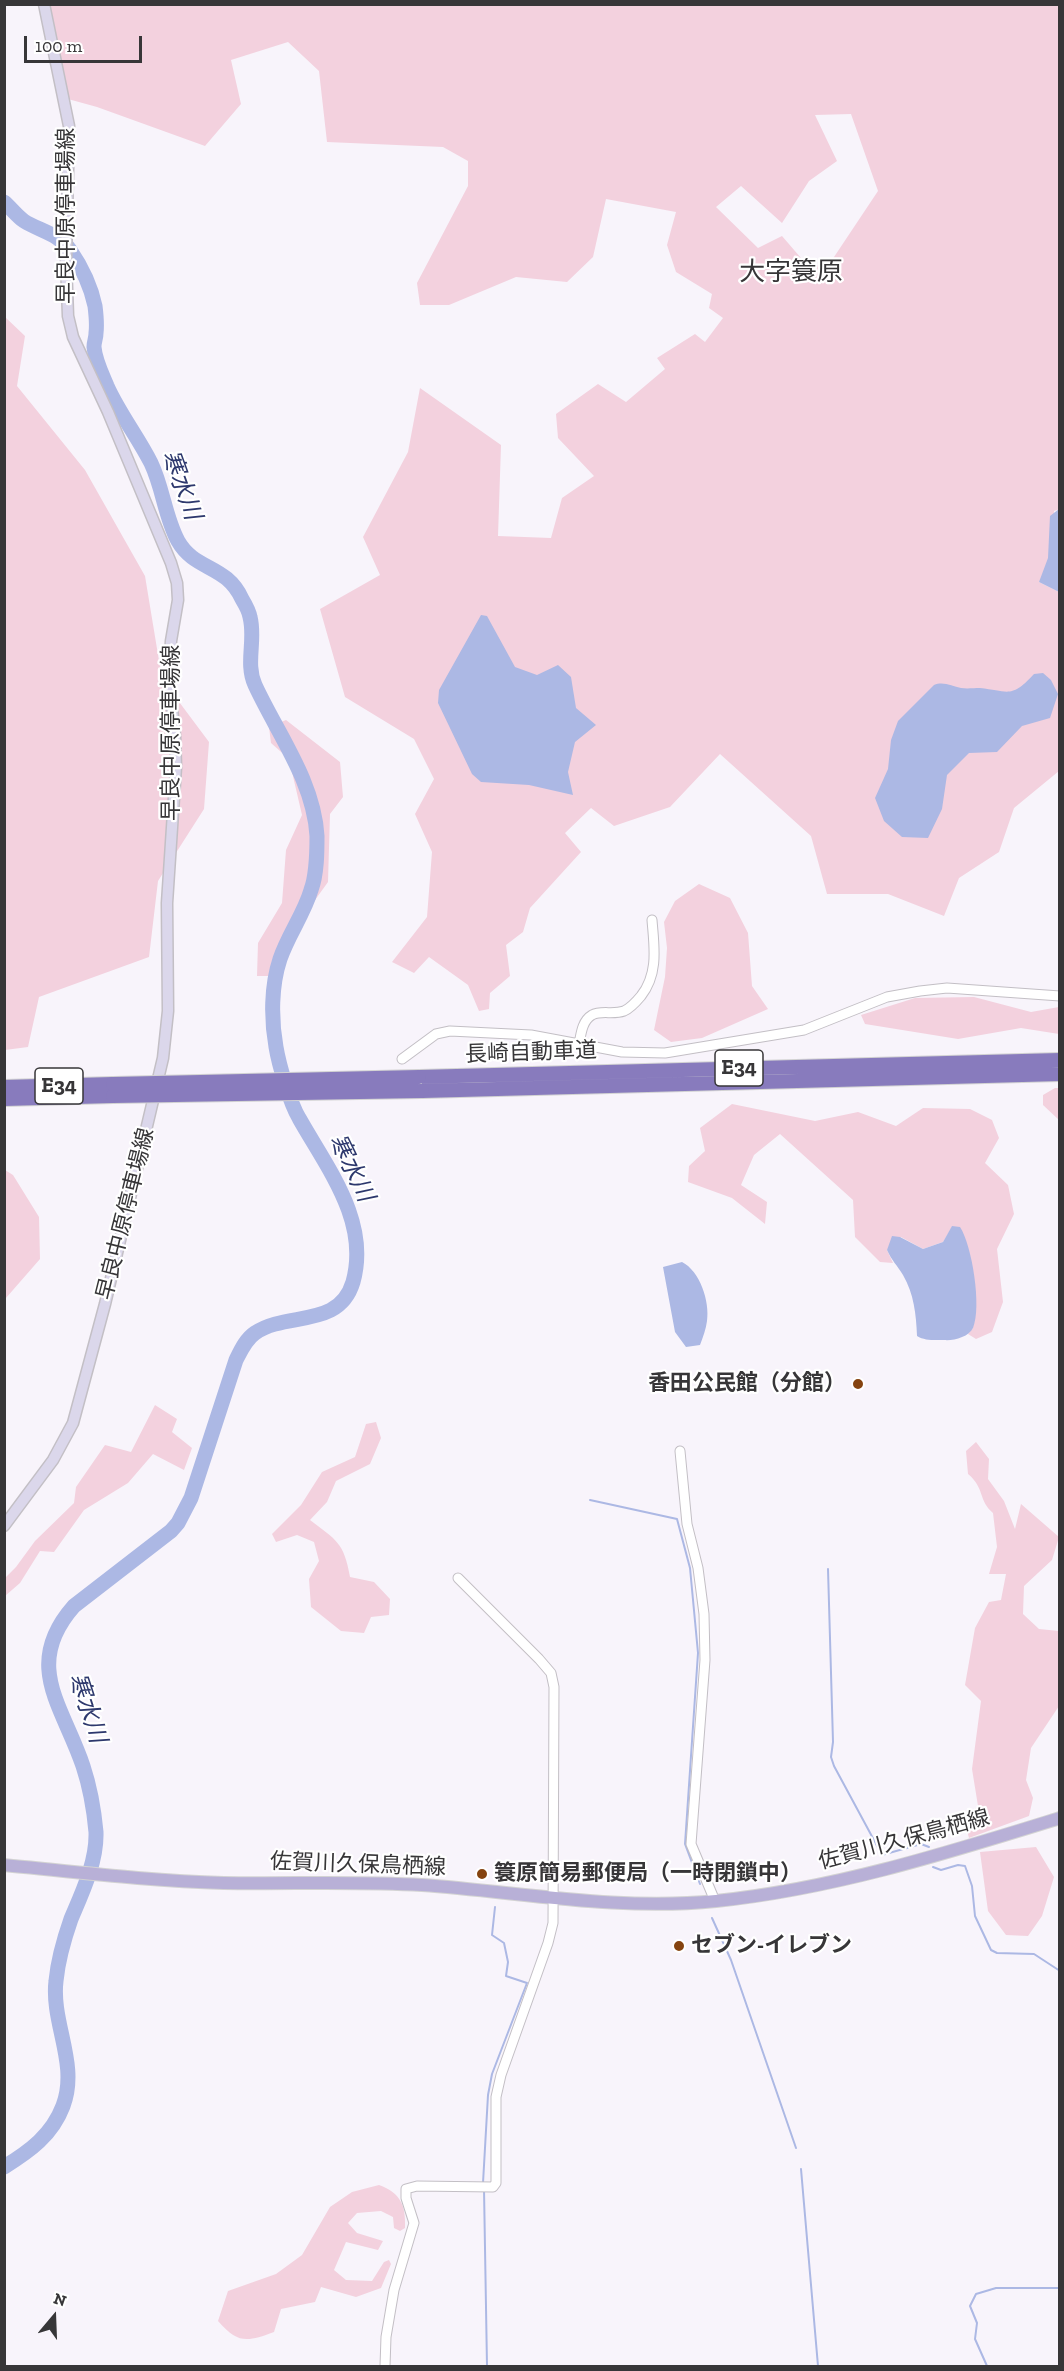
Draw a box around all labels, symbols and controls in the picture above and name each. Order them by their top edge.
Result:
scale bar [27,24,146,62]
text: 100 m [35,35,82,57]
street label: 早良中原停車場線 [54,128,80,304]
district label: 大字簑原 [739,257,843,289]
water label: 寒水川 [155,446,207,524]
street label: 早良中原停車場線 [159,645,185,821]
street label: 長崎自動車道 [465,1038,597,1068]
road number: E34 [715,1050,763,1086]
road number: E34 [35,1068,83,1104]
street label: 早良中原停車場線 [92,1125,160,1303]
water label: 寒水川 [322,1129,380,1207]
place label: 香田公民館（分館） [648,1371,846,1397]
marker: 香田公民館（分館） [851,1377,865,1391]
water label: 寒水川 [62,1669,112,1747]
street label: 佐賀川久保鳥栖線 [816,1804,992,1876]
street label: 佐賀川久保鳥栖線 [270,1849,446,1881]
place label: 簑原簡易郵便局（一時閉鎖中） [494,1861,802,1887]
marker: 簑原簡易郵便局（一時閉鎖中） [475,1867,489,1881]
place label: セブン-イレブン [691,1933,852,1959]
marker: セブン-イレブン [672,1939,686,1953]
north arrow [24,2287,84,2347]
text: N [51,2289,69,2310]

